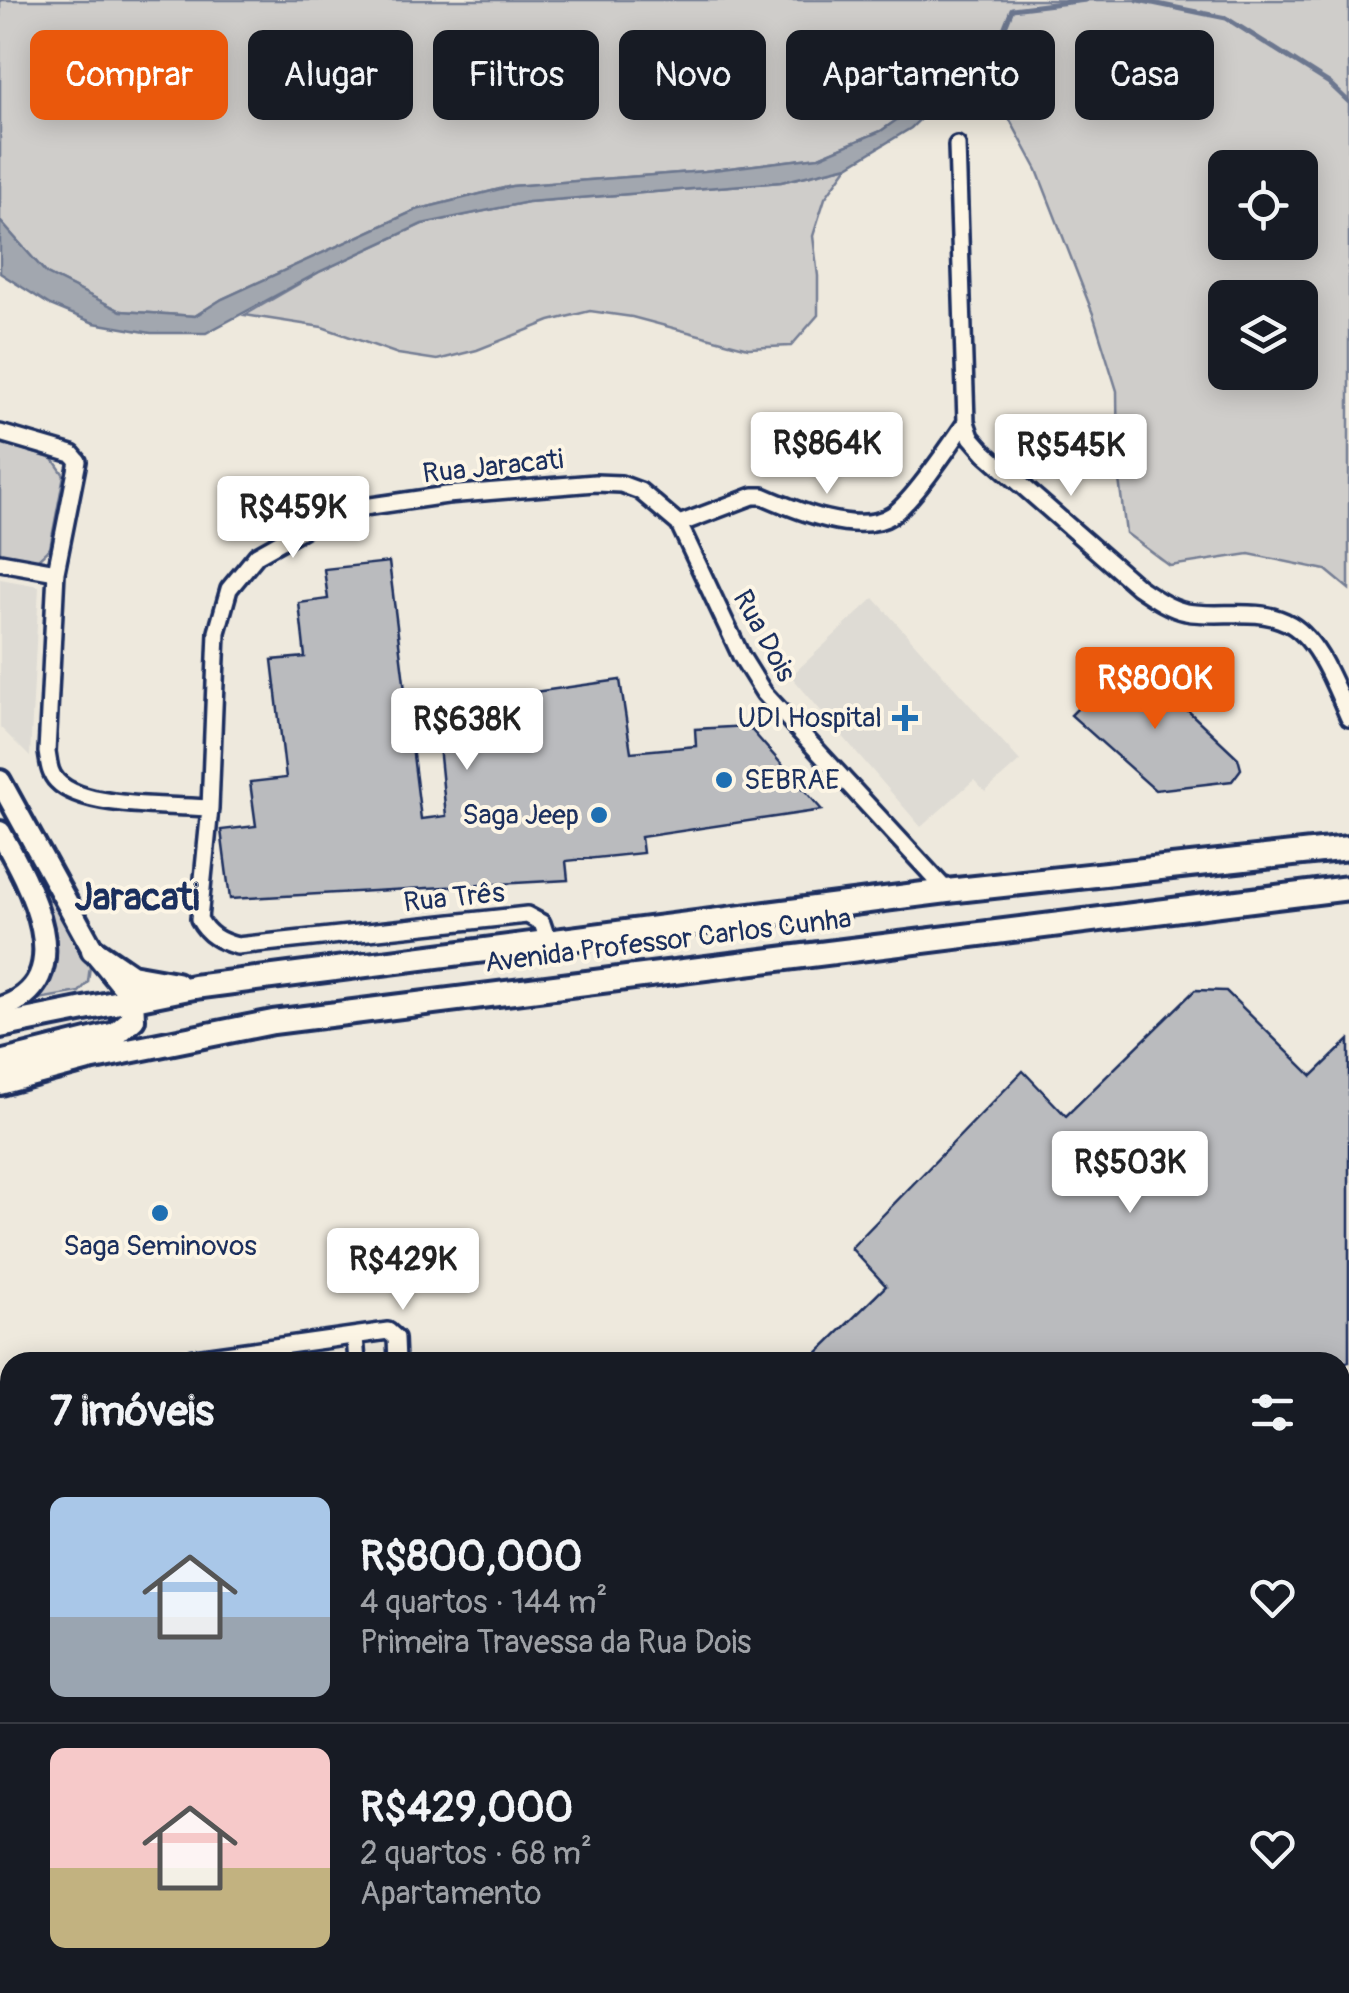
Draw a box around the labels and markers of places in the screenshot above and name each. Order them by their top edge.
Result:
pin: R$864K [746,412,908,497]
pin: R$545K [990,414,1152,499]
pin: R$459K [212,476,374,561]
pin: R$800K [1074,647,1236,732]
pin: R$638K [386,688,548,773]
place label: UDI Hospital [737,701,882,736]
marker: UDI Hospital [892,705,918,731]
place label: SEBRAE [744,763,840,798]
marker: SEBRAE [713,769,735,791]
place label: Saga Jeep [462,798,579,833]
marker: Saga Jeep [588,804,610,826]
pin: R$503K [1049,1131,1211,1216]
marker: Saga Seminovos [149,1202,171,1224]
pin: R$429K [322,1228,484,1313]
place label: Saga Seminovos [63,1229,257,1264]

